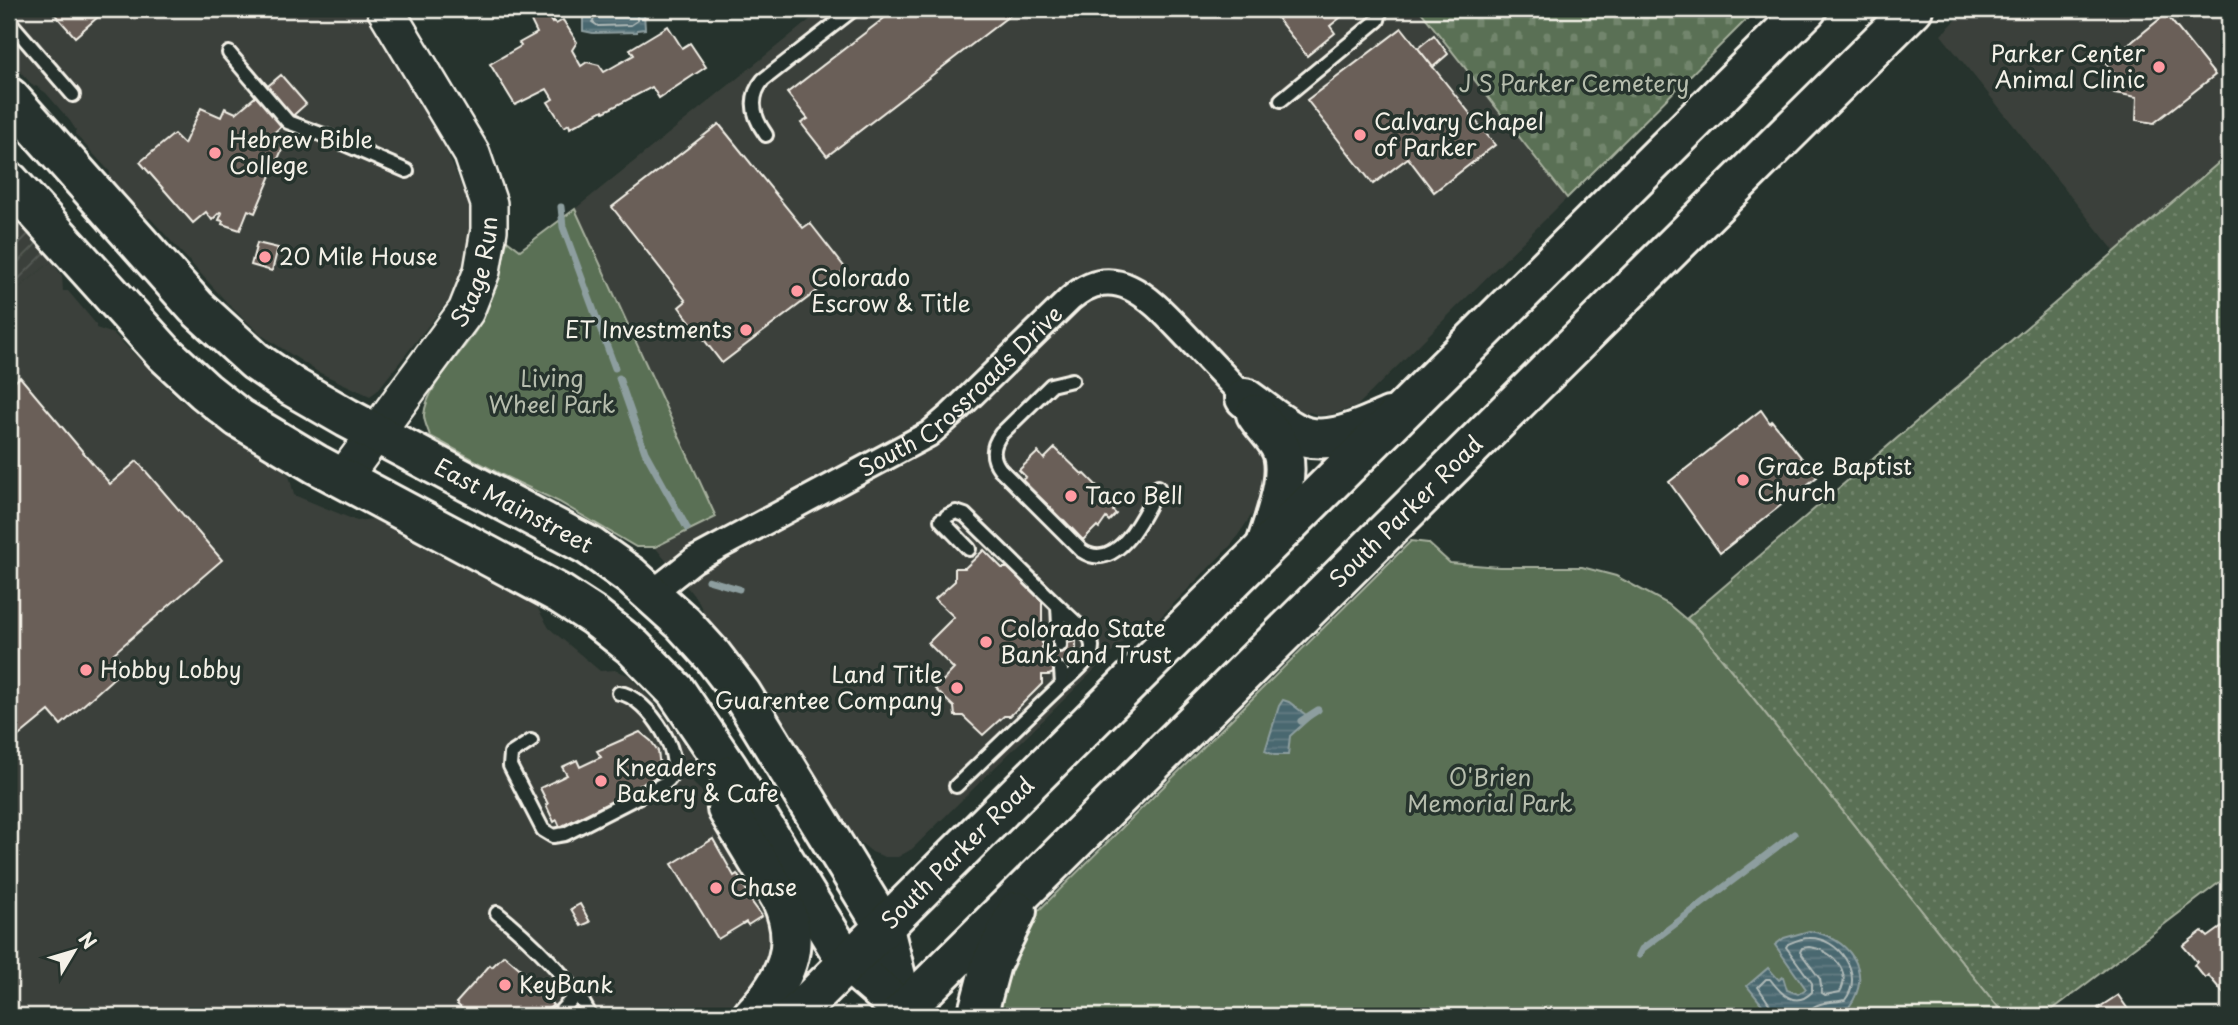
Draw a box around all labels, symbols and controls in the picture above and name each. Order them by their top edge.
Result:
place label: Parker Center Animal Clinic [1991,35,2145,96]
marker: Parker Center Animal Clinic [2151,59,2167,75]
park label: J S Parker Cemetery [1459,65,1689,100]
place label: Calvary Chapel of Parker [1374,103,1544,164]
place label: Hebrew Bible College [229,121,373,182]
marker: Calvary Chapel of Parker [1352,127,1368,143]
marker: Hebrew Bible College [207,145,223,161]
street label: Stage Run [441,217,505,334]
place label: 20 Mile House [279,238,438,273]
marker: 20 Mile House [257,249,273,265]
place label: Colorado Escrow & Title [811,259,971,320]
marker: Colorado Escrow & Title [789,283,805,299]
street label: South Crossroads Drive [852,296,1070,485]
place label: ET Investments [565,311,732,346]
marker: ET Investments [738,322,754,338]
park label: Living Wheel Park [489,360,615,421]
street label: South Parker Road [1321,426,1490,595]
street label: East Mainstreet [429,448,600,561]
place label: Grace Baptist Church [1757,448,1912,509]
marker: Grace Baptist Church [1735,472,1751,488]
place label: Taco Bell [1085,477,1183,512]
marker: Taco Bell [1063,488,1079,504]
place label: Colorado State Bank and Trust [1000,610,1172,671]
marker: Colorado State Bank and Trust [978,634,994,650]
place label: Hobby Lobby [100,651,242,686]
place label: Land Title Guarentee Company [715,656,943,717]
marker: Hobby Lobby [78,662,94,678]
marker: Land Title Guarentee Company [949,680,965,696]
place label: Kneaders Bakery & Cafe [615,749,779,810]
park label: O'Brien Memorial Park [1407,759,1573,820]
street label: South Parker Road [872,768,1041,936]
marker: Kneaders Bakery & Cafe [593,773,609,789]
place label: Chase [730,869,797,904]
marker: Chase [708,880,724,896]
north arrow [38,916,108,986]
text: N [73,925,104,954]
place label: KeyBank [519,966,613,1001]
marker: KeyBank [497,977,513,993]

